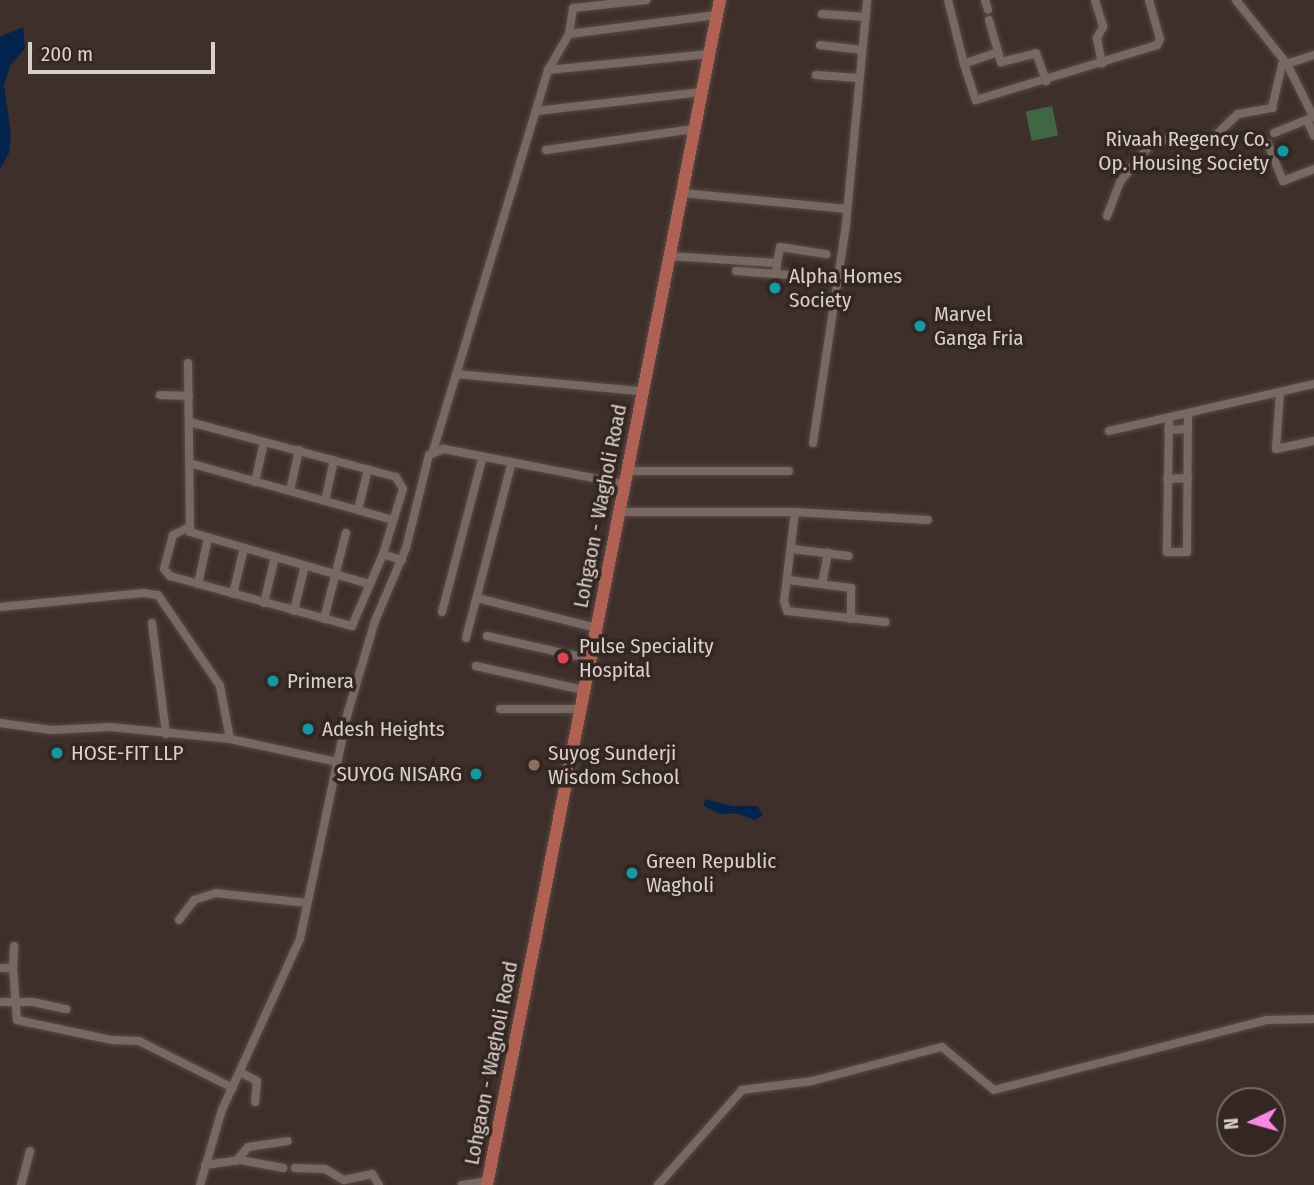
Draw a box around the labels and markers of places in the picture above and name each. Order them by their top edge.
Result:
place label: Rivaah Regency Co. Op. Housing Society [1098,126,1269,176]
marker: Rivaah Regency Co. Op. Housing Society [1275,143,1291,159]
place label: Alpha Homes Society [789,263,902,313]
marker: Alpha Homes Society [767,280,783,296]
place label: Marvel Ganga Fria [934,301,1023,351]
marker: Marvel Ganga Fria [912,318,928,334]
place label: Pulse Speciality Hospital [579,633,714,683]
marker: Pulse Speciality Hospital [553,648,573,668]
place label: Primera [287,668,354,694]
marker: Primera [265,673,281,689]
place label: Adesh Heights [322,716,445,742]
marker: Adesh Heights [300,721,316,737]
place label: HOSE-FIT LLP [71,740,183,766]
place label: Suyog Sunderji Wisdom School [548,740,679,790]
marker: HOSE-FIT LLP [49,745,65,761]
marker: Suyog Sunderji Wisdom School [526,757,542,773]
place label: SUYOG NISARG [336,761,462,787]
marker: SUYOG NISARG [468,766,484,782]
place label: Green Republic Wagholi [646,848,776,898]
marker: Green Republic Wagholi [624,865,640,881]

